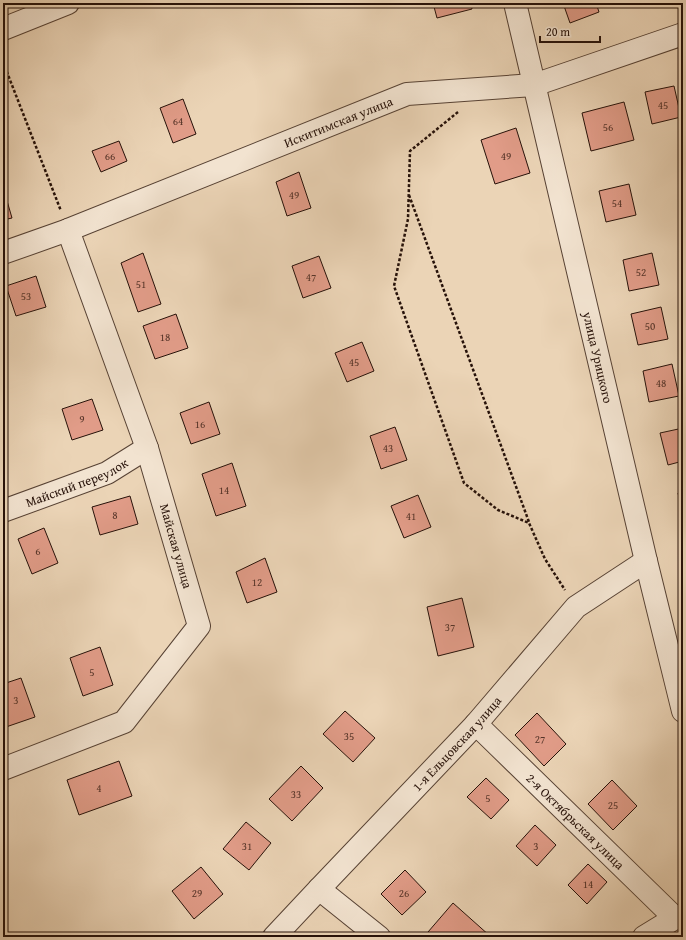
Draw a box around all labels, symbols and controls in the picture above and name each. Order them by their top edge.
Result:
scale bar [540,18,600,44]
text: 20 m [546,23,570,40]
street label: Искитимская улица [281,91,396,152]
house number: 45 [658,97,668,113]
house number: 64 [173,113,183,129]
house number: 56 [603,119,613,135]
house number: 66 [105,148,115,164]
house number: 49 [501,148,511,164]
house number: 49 [289,187,299,203]
house number: 54 [612,195,622,211]
house number: 52 [636,264,646,280]
house number: 47 [306,269,316,285]
house number: 51 [136,276,146,292]
house number: 53 [21,288,31,304]
street label: улица Урицкого [578,309,618,405]
house number: 50 [645,318,655,334]
house number: 18 [160,329,170,345]
house number: 45 [349,354,359,370]
house number: 48 [656,375,666,391]
house number: 9 [79,411,85,427]
house number: 16 [195,416,205,432]
house number: 43 [383,440,393,456]
street label: Майский переулок [23,453,131,511]
house number: 14 [219,482,229,498]
street label: Майская улица [155,501,197,591]
house number: 8 [112,507,118,523]
house number: 41 [406,508,416,524]
house number: 6 [35,543,41,559]
house number: 12 [252,574,262,590]
house number: 37 [445,619,455,635]
house number: 5 [89,664,95,680]
street label: 1-я Ельцовская улица [407,691,506,795]
house number: 3 [13,692,19,708]
house number: 35 [344,728,354,744]
house number: 27 [535,731,545,747]
street label: 2-я Октябрьская улица [522,769,630,874]
house number: 4 [96,780,102,796]
house number: 33 [291,786,301,802]
house number: 5 [485,790,491,806]
house number: 25 [608,797,618,813]
house number: 31 [242,838,252,854]
house number: 3 [533,838,539,854]
house number: 14 [583,876,593,892]
house number: 29 [192,885,202,901]
house number: 26 [399,885,409,901]

